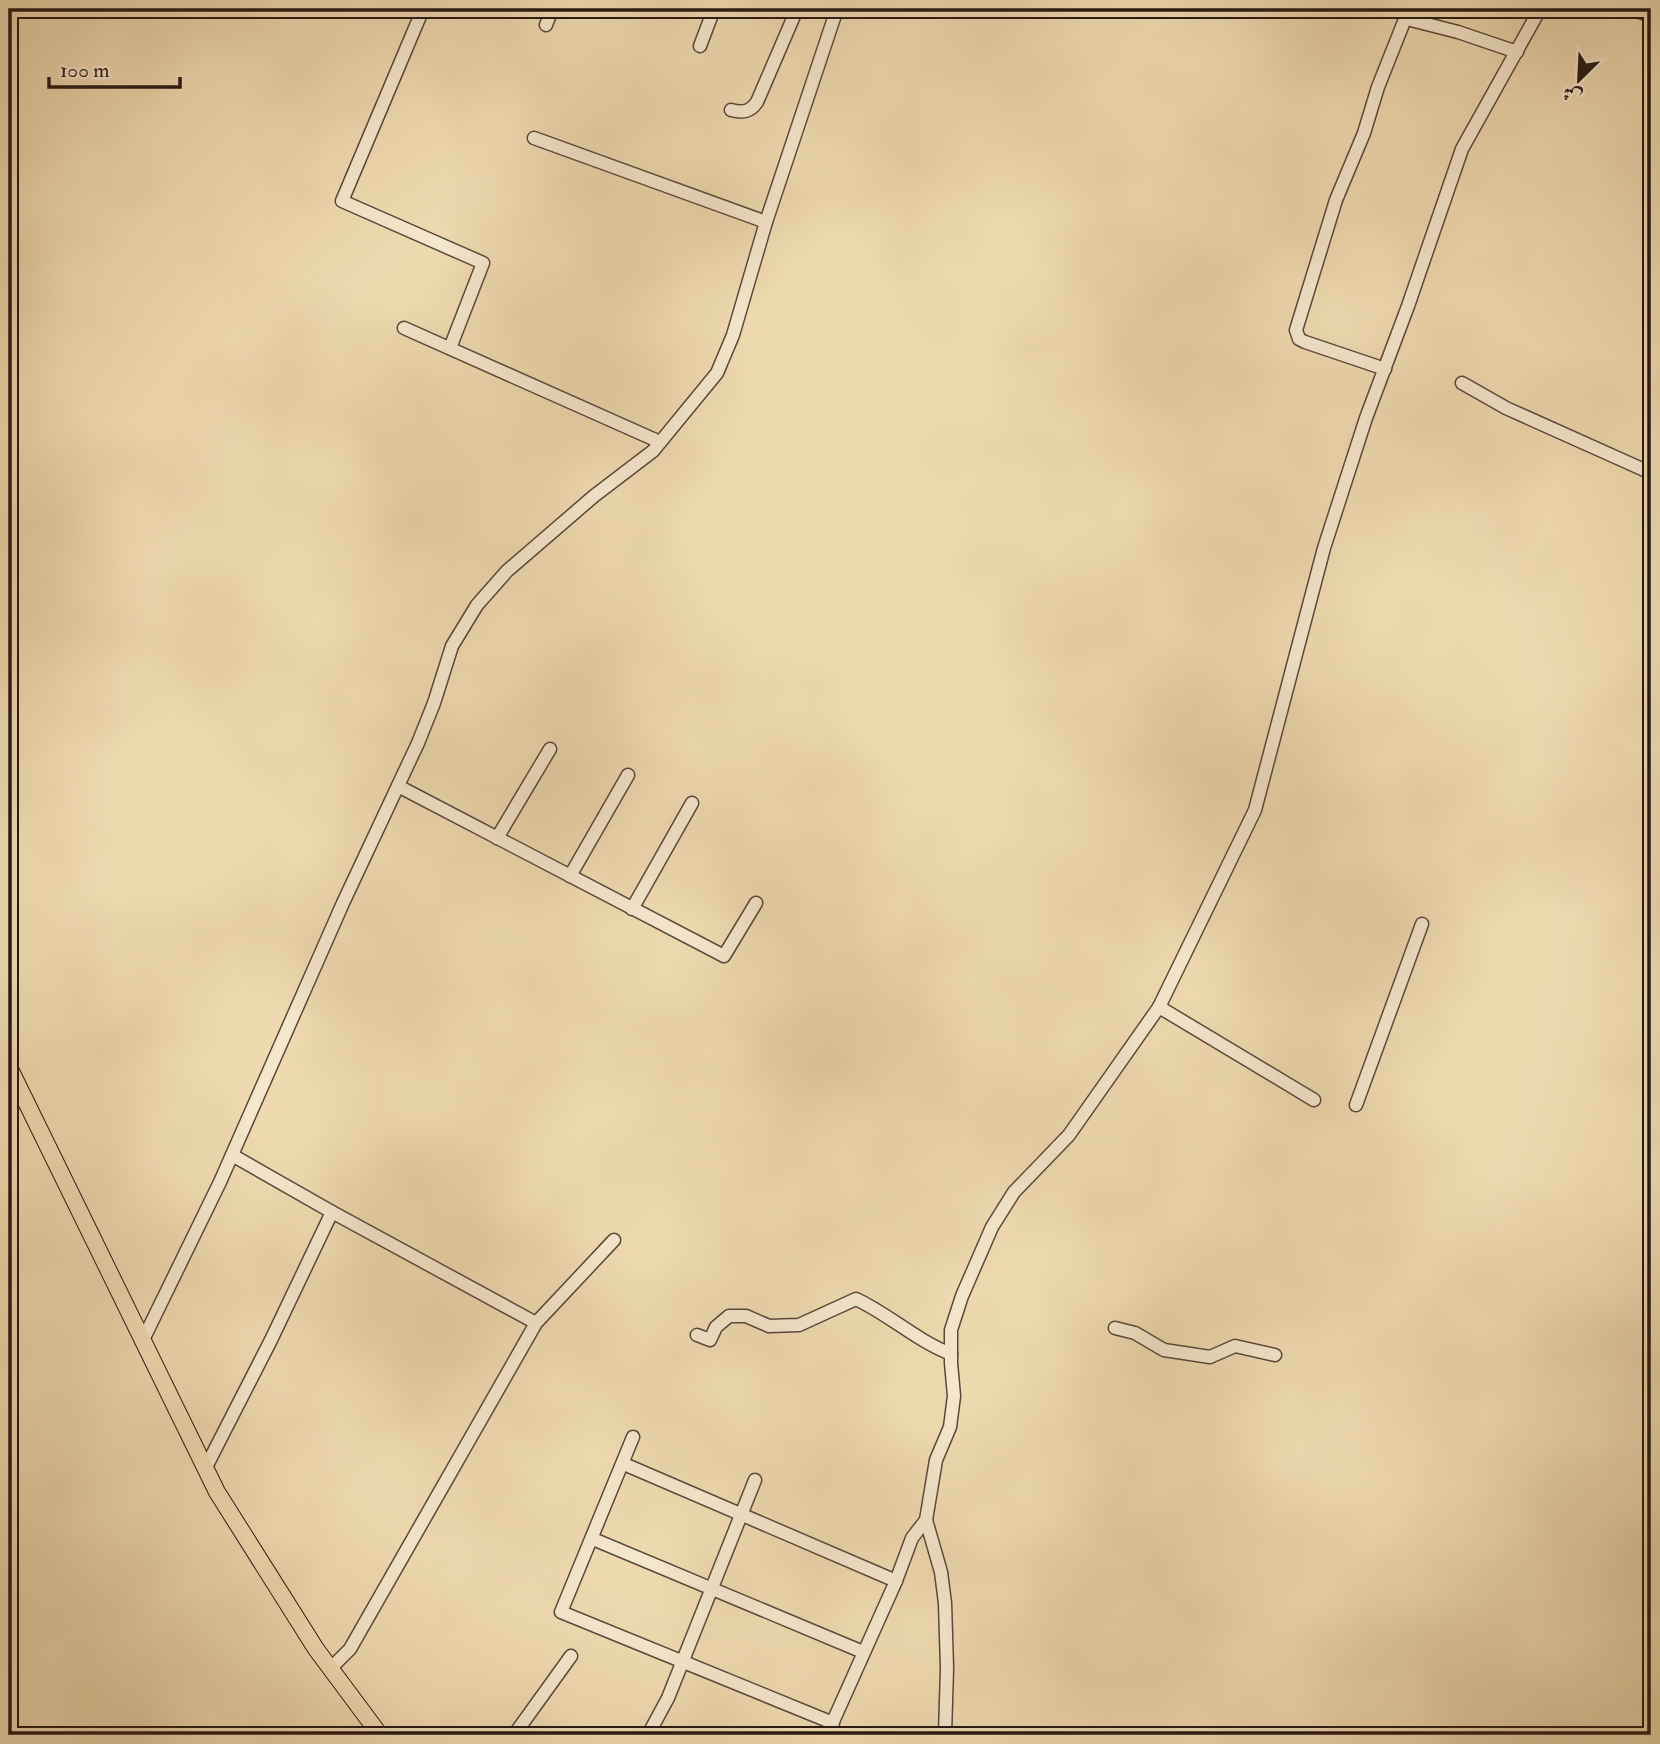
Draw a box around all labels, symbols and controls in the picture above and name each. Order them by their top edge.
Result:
scale bar [49,46,180,90]
north arrow [1544,46,1614,116]
text: 100 m [60,57,110,84]
text: ش [1559,80,1586,109]

